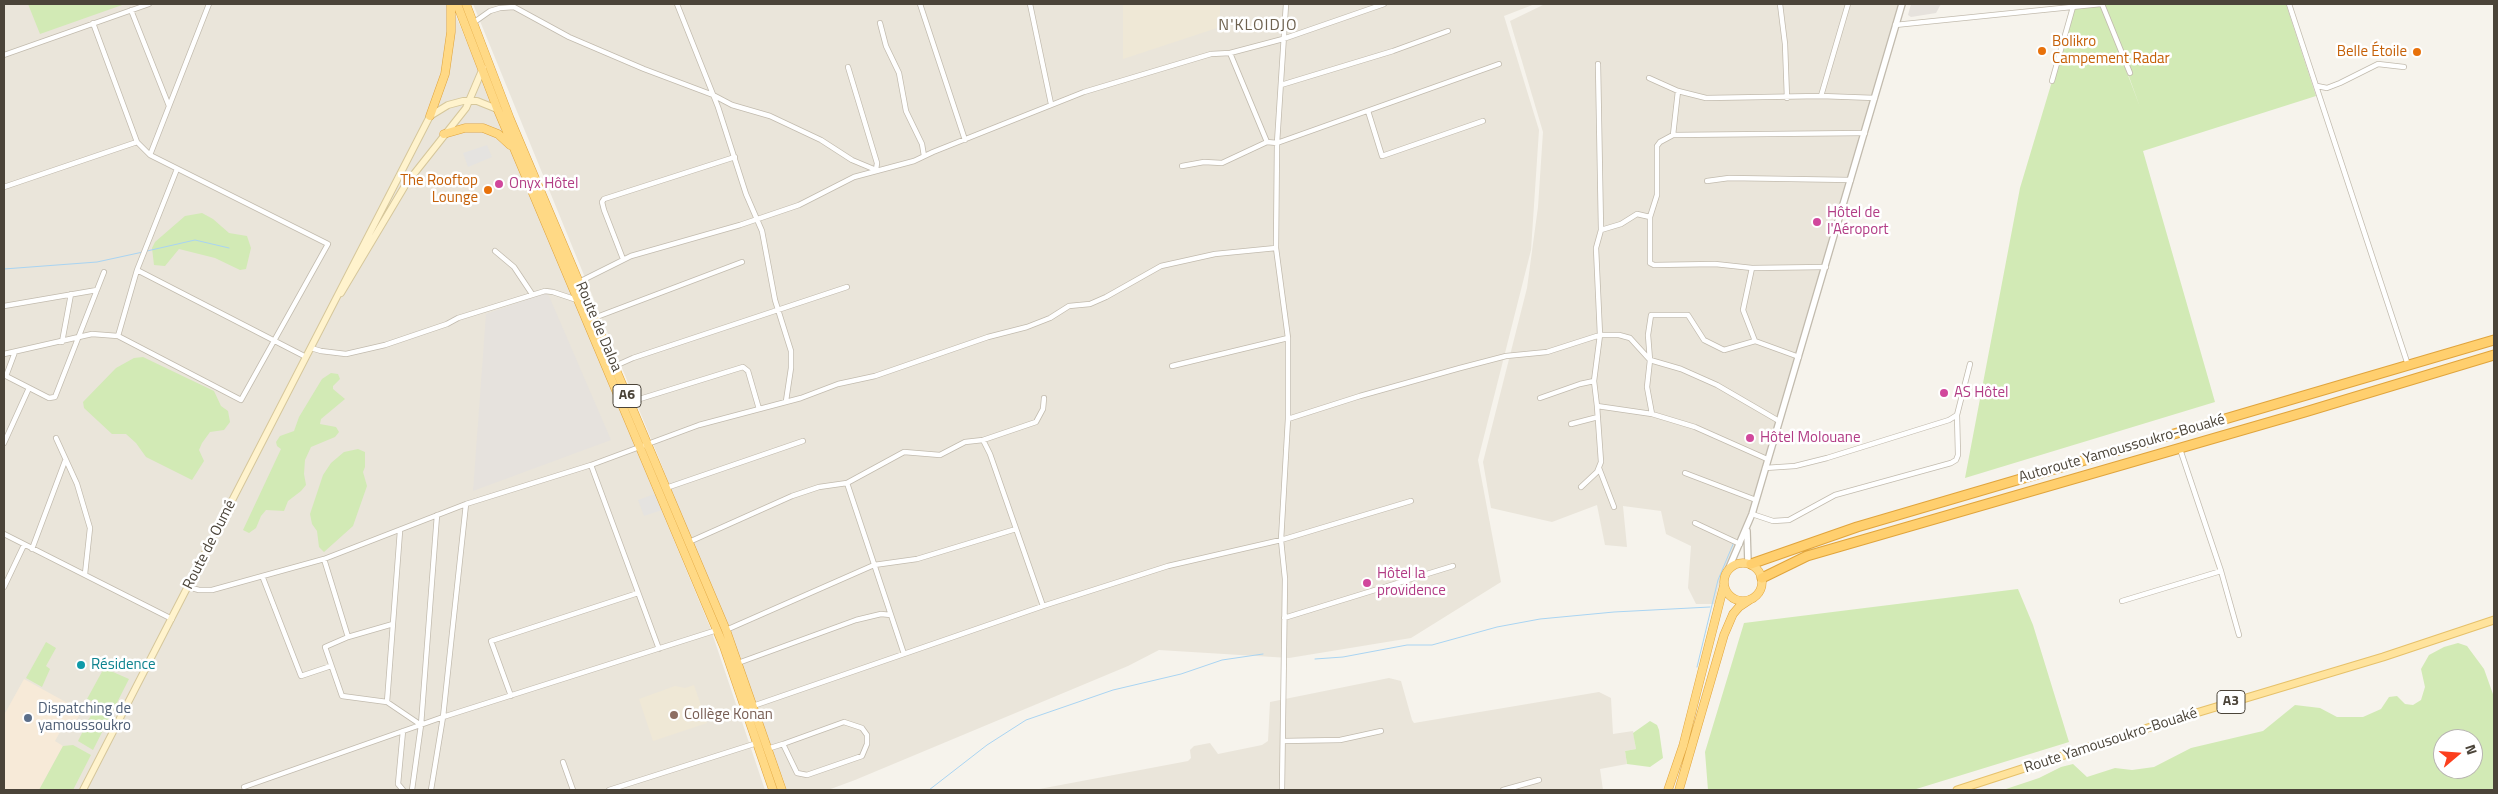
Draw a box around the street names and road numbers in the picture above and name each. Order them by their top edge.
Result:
street label: Route de Daloa [571,279,625,375]
road number: A6 [613,384,641,408]
street label: Autoroute Yamoussoukro-Bouaké [2017,411,2227,487]
street label: Route de Oumé [180,497,240,593]
road number: A3 [2217,690,2245,714]
street label: Route Yamousoukro-Bouaké [2022,704,2200,778]

